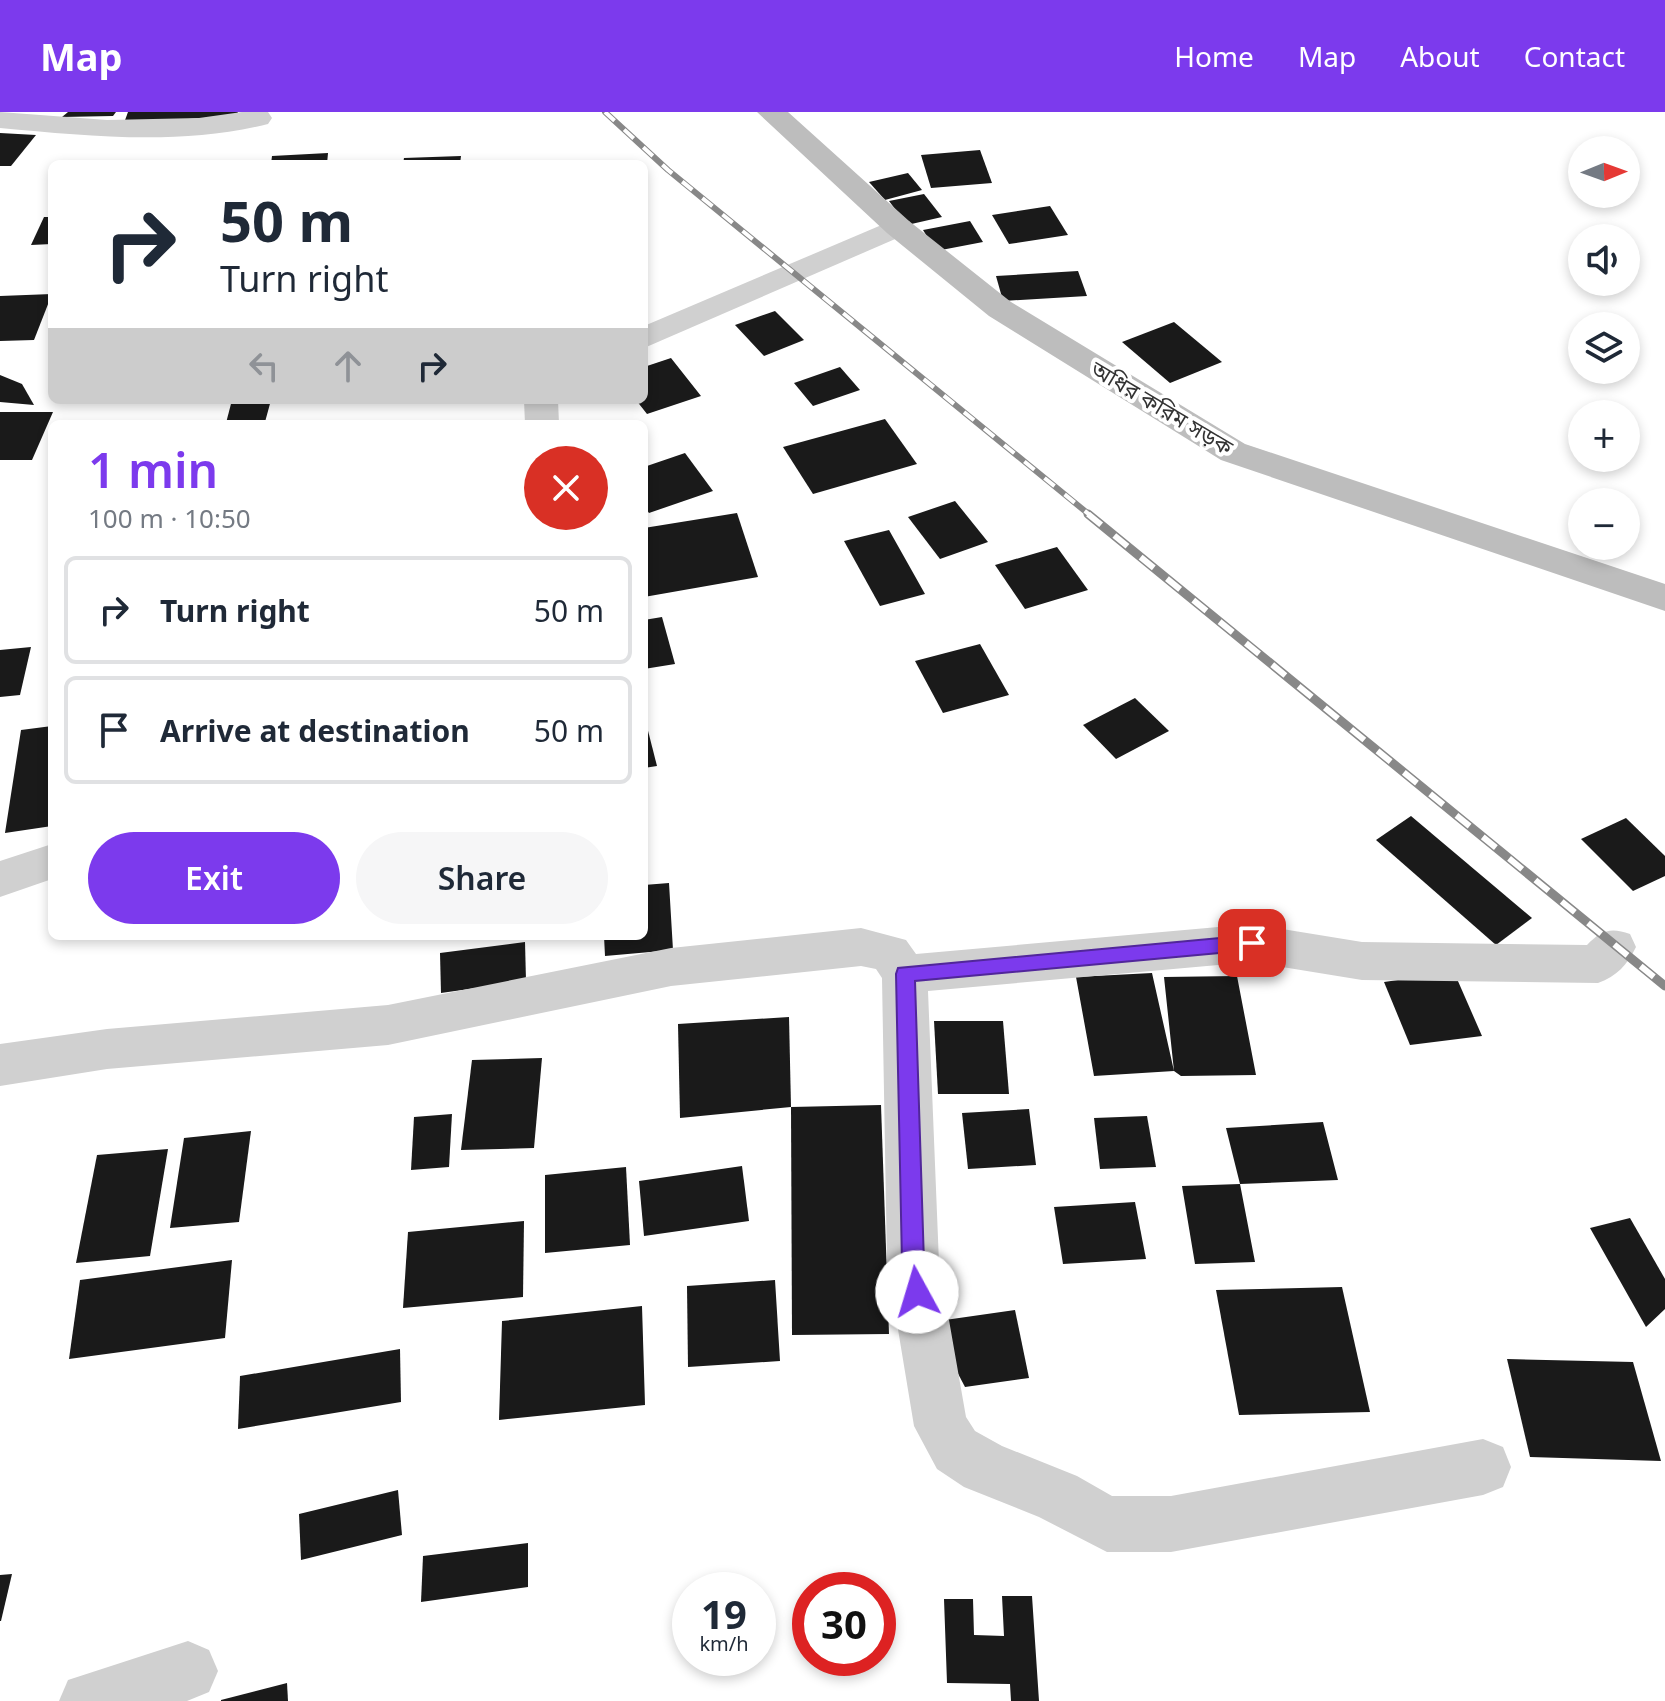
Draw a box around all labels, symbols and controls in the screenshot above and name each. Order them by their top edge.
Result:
text: Map [40,30,123,82]
text: Home [1174,37,1254,75]
text: Map [1298,37,1356,75]
text: About [1400,37,1480,75]
text: Contact [1524,37,1625,75]
north arrow [1568,136,1640,208]
map controls [1568,136,1640,560]
text: 50 m [220,182,353,258]
icon: right [88,192,192,296]
button: sound [1568,224,1640,296]
text: Turn right [220,254,388,303]
button: layers [1568,312,1640,384]
icon: left [242,344,286,388]
icon: ahead [326,344,370,388]
icon: right [410,344,454,388]
street label: অধির করিম সড়ক [1085,352,1239,461]
button: + [1568,400,1640,472]
text: 1 min [88,437,218,502]
button: close [524,446,608,530]
button: − [1568,488,1640,560]
text: 100 m · 10:50 [88,500,251,536]
icon: right [92,588,136,632]
text: Turn right [160,590,310,631]
text: 50 m [534,590,604,631]
icon: arrive [92,708,136,752]
text: Arrive at destination [160,710,470,751]
text: 50 m [534,710,604,751]
button: Exit [88,832,340,924]
button: Share [356,832,608,924]
pin [1218,909,1286,977]
icon: arrive [1230,921,1274,965]
position arrow [875,1250,959,1334]
speed limit sign: 30 [792,1572,896,1676]
text: 19 [701,1586,747,1641]
text: km/h [699,1630,749,1657]

